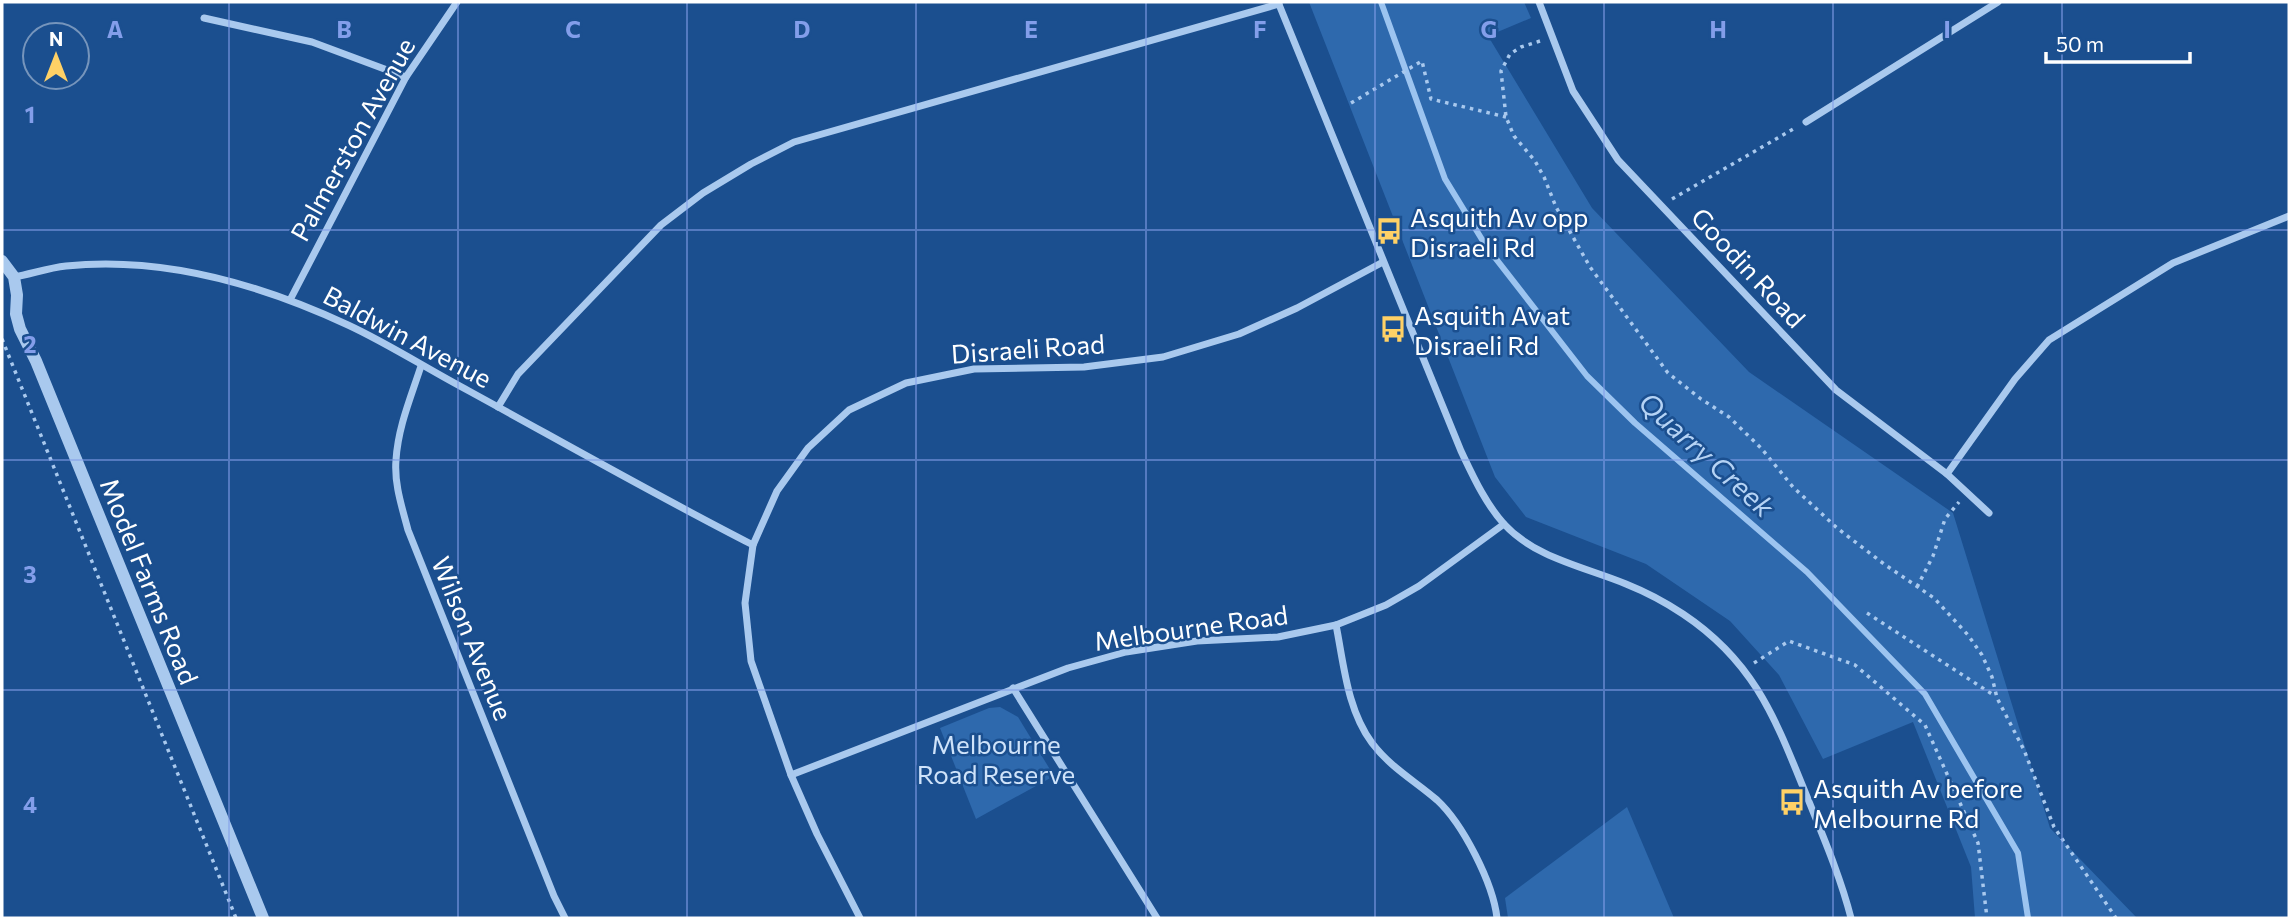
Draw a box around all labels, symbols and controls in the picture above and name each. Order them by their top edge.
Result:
text: A [107,15,124,43]
text: B [336,15,352,43]
text: C [565,15,581,43]
text: D [794,15,811,43]
text: E [1024,15,1038,43]
text: F [1253,15,1267,43]
text: G [1481,15,1497,43]
text: H [1709,15,1727,43]
text: I [1943,15,1951,43]
north arrow [21,21,91,91]
scale bar [2046,21,2190,65]
text: N [49,27,63,50]
text: 50 m [2056,31,2104,56]
street label: Palmerston Avenue [283,32,421,246]
text: 1 [25,100,35,128]
place label: Asquith Av opp Disraeli Rd [1410,201,1588,262]
street label: Goodin Road [1686,201,1812,333]
bus stop icon: Asquith Av opp Disraeli Rd [1374,216,1404,246]
street label: Baldwin Avenue [319,279,497,393]
place label: Asquith Av at Disraeli Rd [1414,299,1570,360]
bus stop icon: Asquith Av at Disraeli Rd [1378,314,1408,344]
street label: Disraeli Road [950,327,1106,369]
text: 2 [23,330,37,358]
water label: Quarry Creek [1632,384,1782,524]
street label: Model Farms Road [95,474,205,688]
street label: Wilson Avenue [426,552,520,724]
text: 3 [23,560,37,588]
street label: Melbourne Road [1092,598,1290,656]
park label: Melbourne Road Reserve [917,728,1075,789]
place label: Asquith Av before Melbourne Rd [1813,772,2023,833]
bus stop icon: Asquith Av before Melbourne Rd [1777,787,1807,817]
text: 4 [23,790,37,818]

